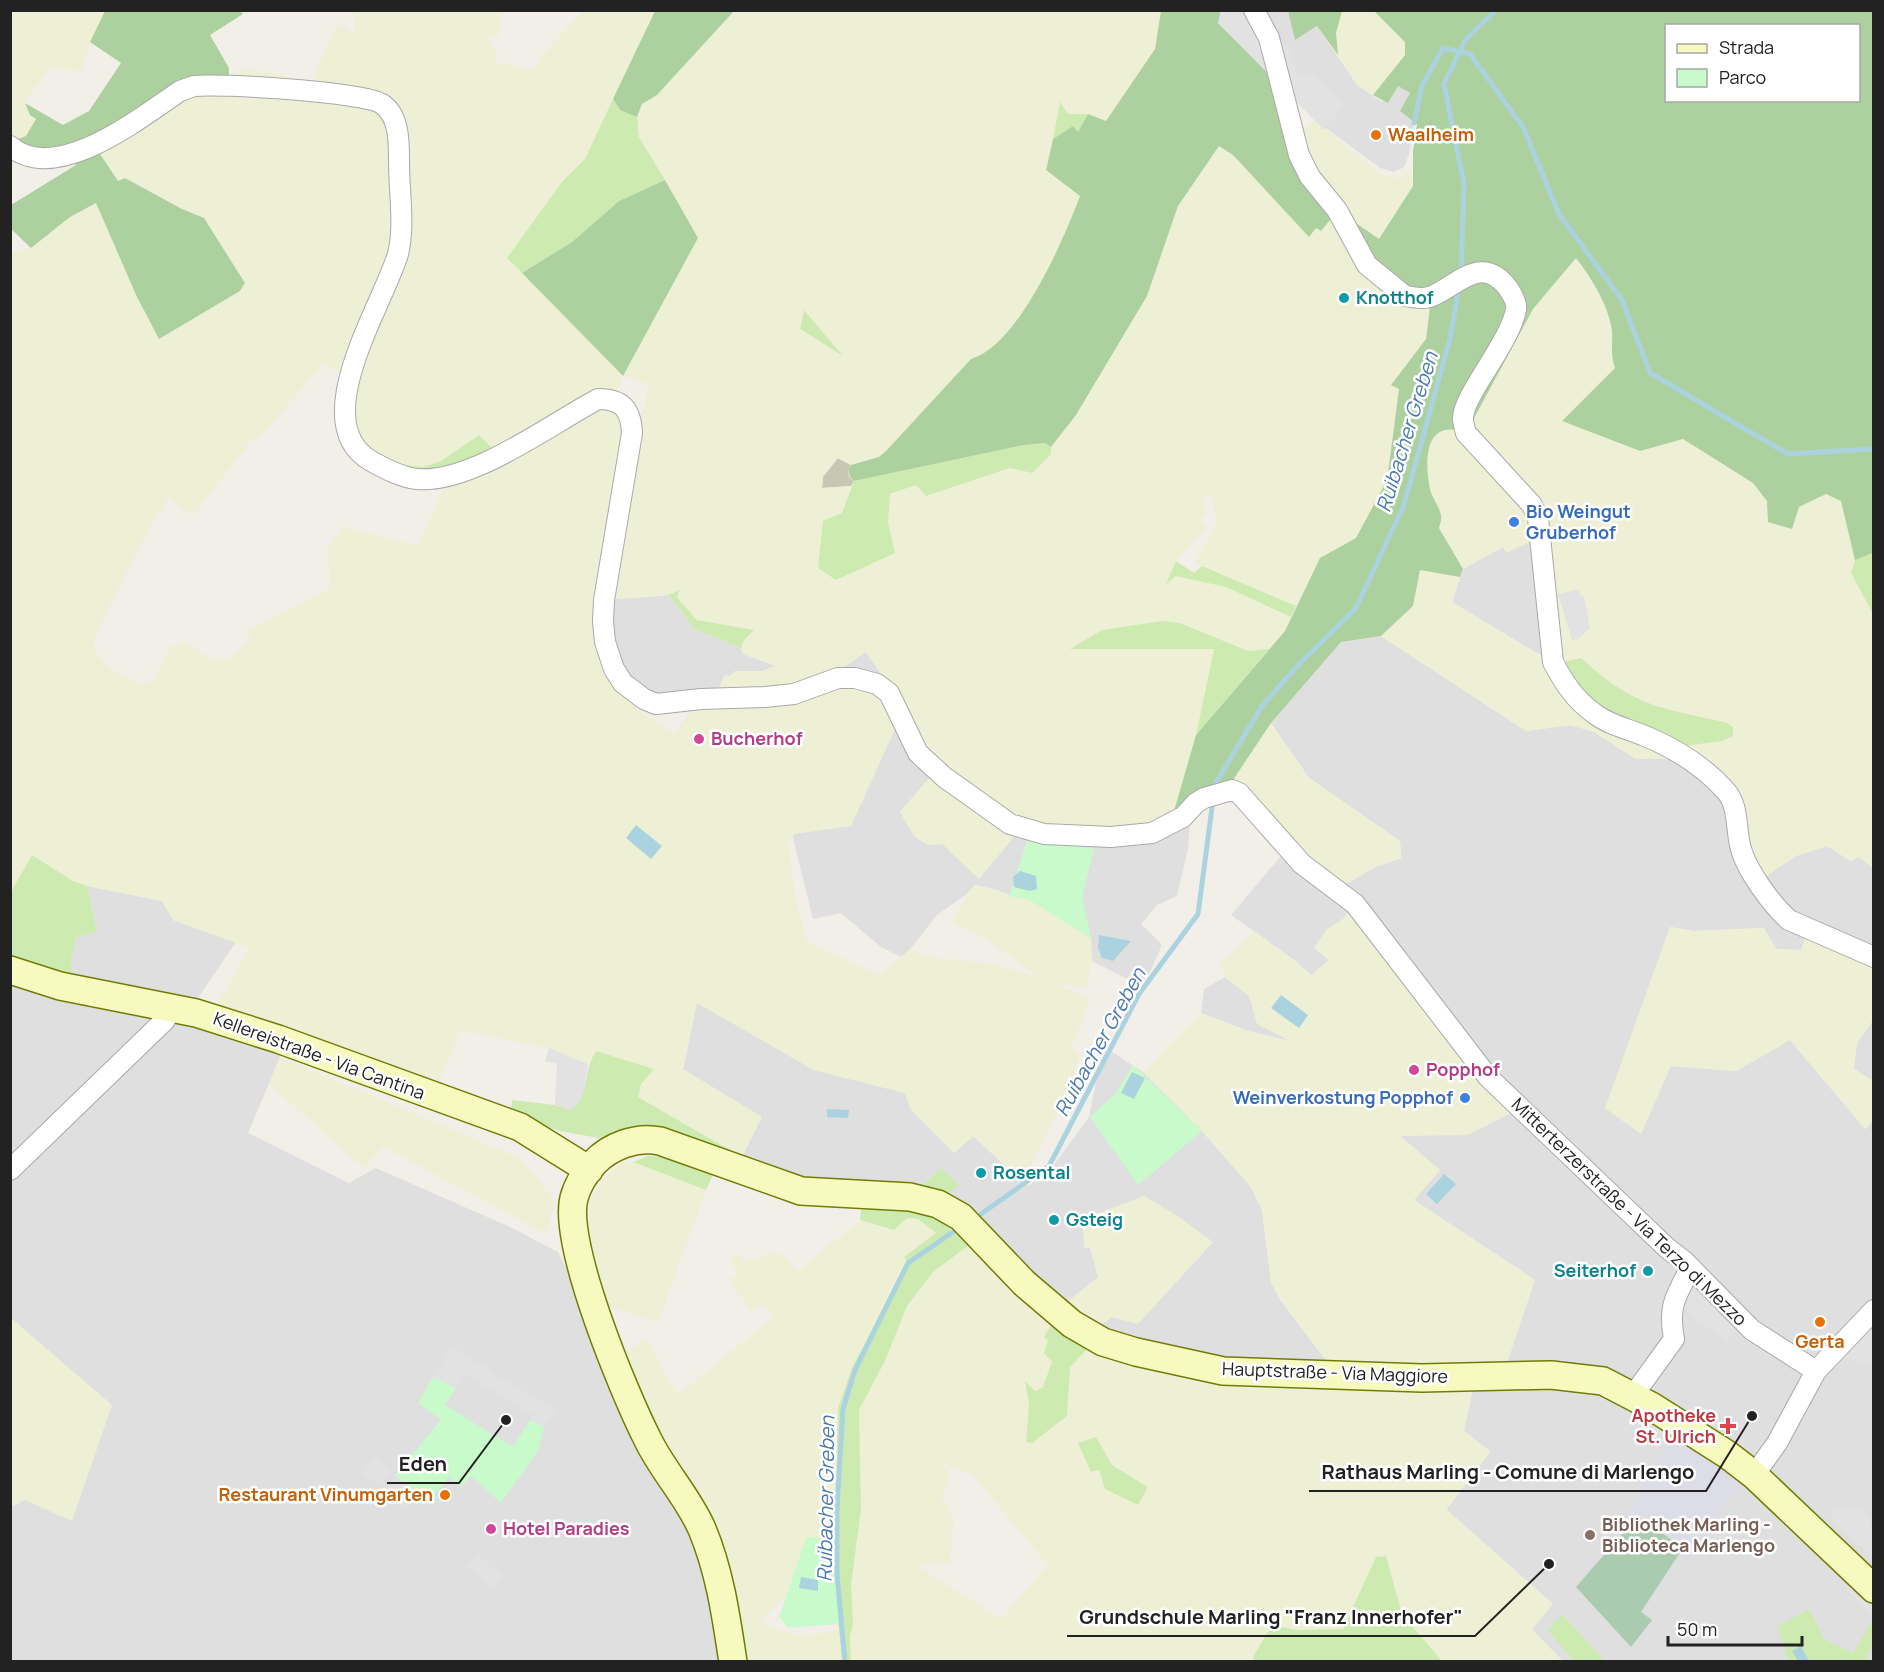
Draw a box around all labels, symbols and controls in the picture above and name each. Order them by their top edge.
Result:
legend [1665,24,1860,102]
text: Strada [1719,35,1774,59]
text: Parco [1719,65,1766,89]
place label: Waalheim [1388,122,1474,146]
marker: Waalheim [1369,128,1383,142]
place label: Knotthof [1356,285,1434,309]
marker: Knotthof [1337,291,1351,305]
water label: Ruibacher Greben [1369,348,1444,515]
place label: Bio Weingut Gruberhof [1526,499,1631,544]
marker: Bio Weingut Gruberhof [1507,515,1521,529]
place label: Bucherhof [711,726,803,750]
marker: Bucherhof [692,732,706,746]
water label: Ruibacher Greben [1048,962,1152,1121]
street label: Kellereistraße - Via Cantina [210,1006,428,1105]
place label: Popphof [1426,1057,1500,1081]
marker: Popphof [1407,1063,1421,1077]
place label: Weinverkostung Popphof [1233,1085,1453,1109]
marker: Weinverkostung Popphof [1458,1091,1472,1105]
street label: Mitterterzerstraße - Via Terzo di Mezzo [1507,1092,1753,1331]
place label: Rosental [993,1160,1071,1184]
marker: Rosental [974,1166,988,1180]
place label: Gsteig [1066,1207,1123,1231]
marker: Gsteig [1047,1213,1061,1227]
place label: Seiterhof [1554,1258,1636,1282]
marker: Seiterhof [1641,1264,1655,1278]
marker: Gerta [1813,1315,1827,1329]
place label: Gerta [1795,1329,1845,1353]
street label: Hauptstraße - Via Maggiore [1222,1356,1448,1388]
place label: Apotheke St. Ulrich [1631,1403,1716,1448]
water label: Ruibacher Greben [811,1415,840,1582]
marker: Apotheke St. Ulrich [1721,1419,1735,1433]
callout: Eden [387,1445,459,1483]
text: Eden [399,1450,447,1477]
callout: Rathaus Marling - Comune di Marlengo [1309,1453,1706,1491]
text: Rathaus Marling - Comune di Marlengo [1322,1458,1694,1485]
place label: Restaurant Vinumgarten [218,1482,433,1506]
marker: Restaurant Vinumgarten [438,1488,452,1502]
place label: Bibliothek Marling - Biblioteca Marlengo [1602,1512,1775,1557]
place label: Hotel Paradies [503,1516,630,1540]
marker: Hotel Paradies [484,1522,498,1536]
marker: Bibliothek Marling - Biblioteca Marlengo [1583,1528,1597,1542]
callout: Grundschule Marling "Franz Innerhofer" [1067,1598,1475,1636]
text: Grundschule Marling "Franz Innerhofer" [1079,1603,1463,1630]
scale bar [1668,1609,1802,1647]
text: 50 m [1677,1617,1717,1641]

